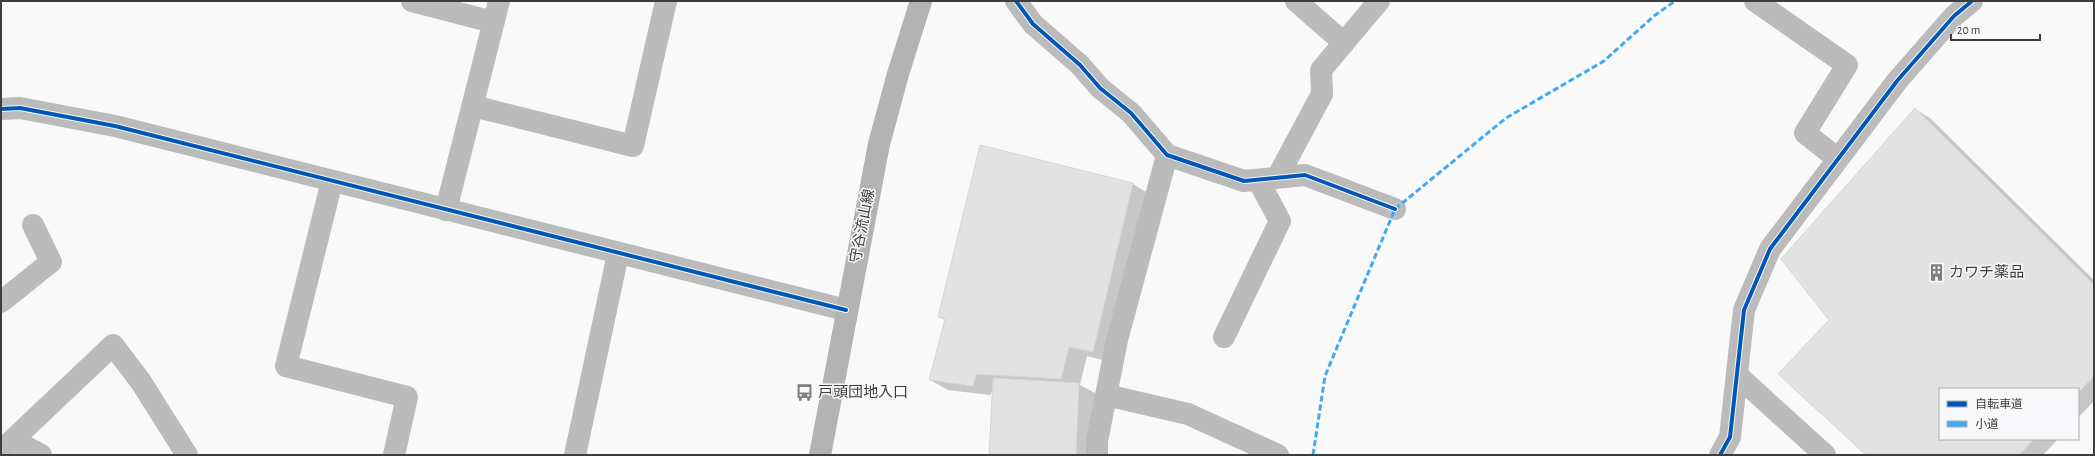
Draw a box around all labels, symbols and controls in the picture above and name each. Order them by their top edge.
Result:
scale bar [1951,16,2040,42]
text: 20 m [1957,24,1980,36]
street label: 守谷流山線 [847,188,877,264]
building icon: カワチ薬品 [1926,262,1946,282]
place label: カワチ薬品 [1949,264,2024,280]
bus stop icon: 戸頭団地入口 [795,382,815,402]
place label: 戸頭団地入口 [818,384,908,400]
legend [1939,388,2079,440]
text: 自転車道 [1975,397,2023,410]
text: 小道 [1975,417,1999,430]

